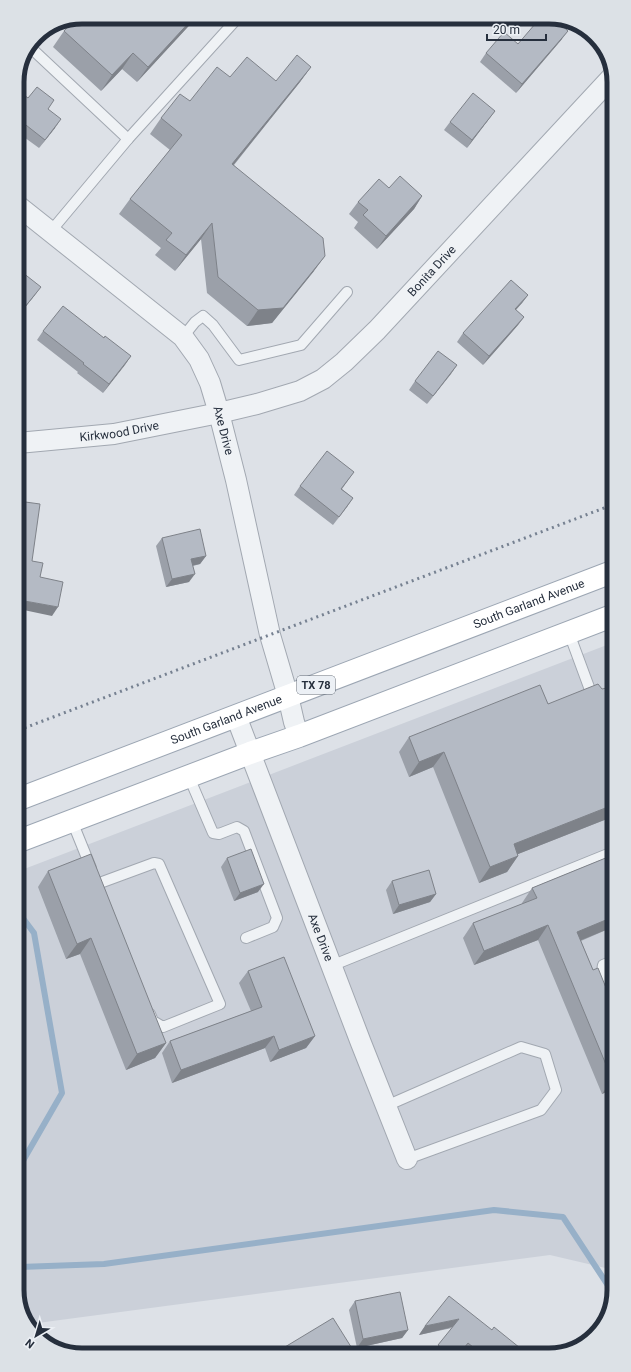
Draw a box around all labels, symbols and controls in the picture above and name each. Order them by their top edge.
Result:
scale bar [487,16,546,42]
text: 20 m [493,23,520,37]
street label: Bonita Drive [405,243,459,299]
street label: Axe Drive [210,404,236,456]
street label: Kirkwood Drive [79,418,160,444]
street label: South Garland Avenue [471,576,587,631]
road number: TX 78 [297,676,335,694]
street label: South Garland Avenue [169,692,284,747]
street label: Axe Drive [305,912,336,963]
north arrow [16,1316,56,1356]
text: N [23,1336,37,1351]

